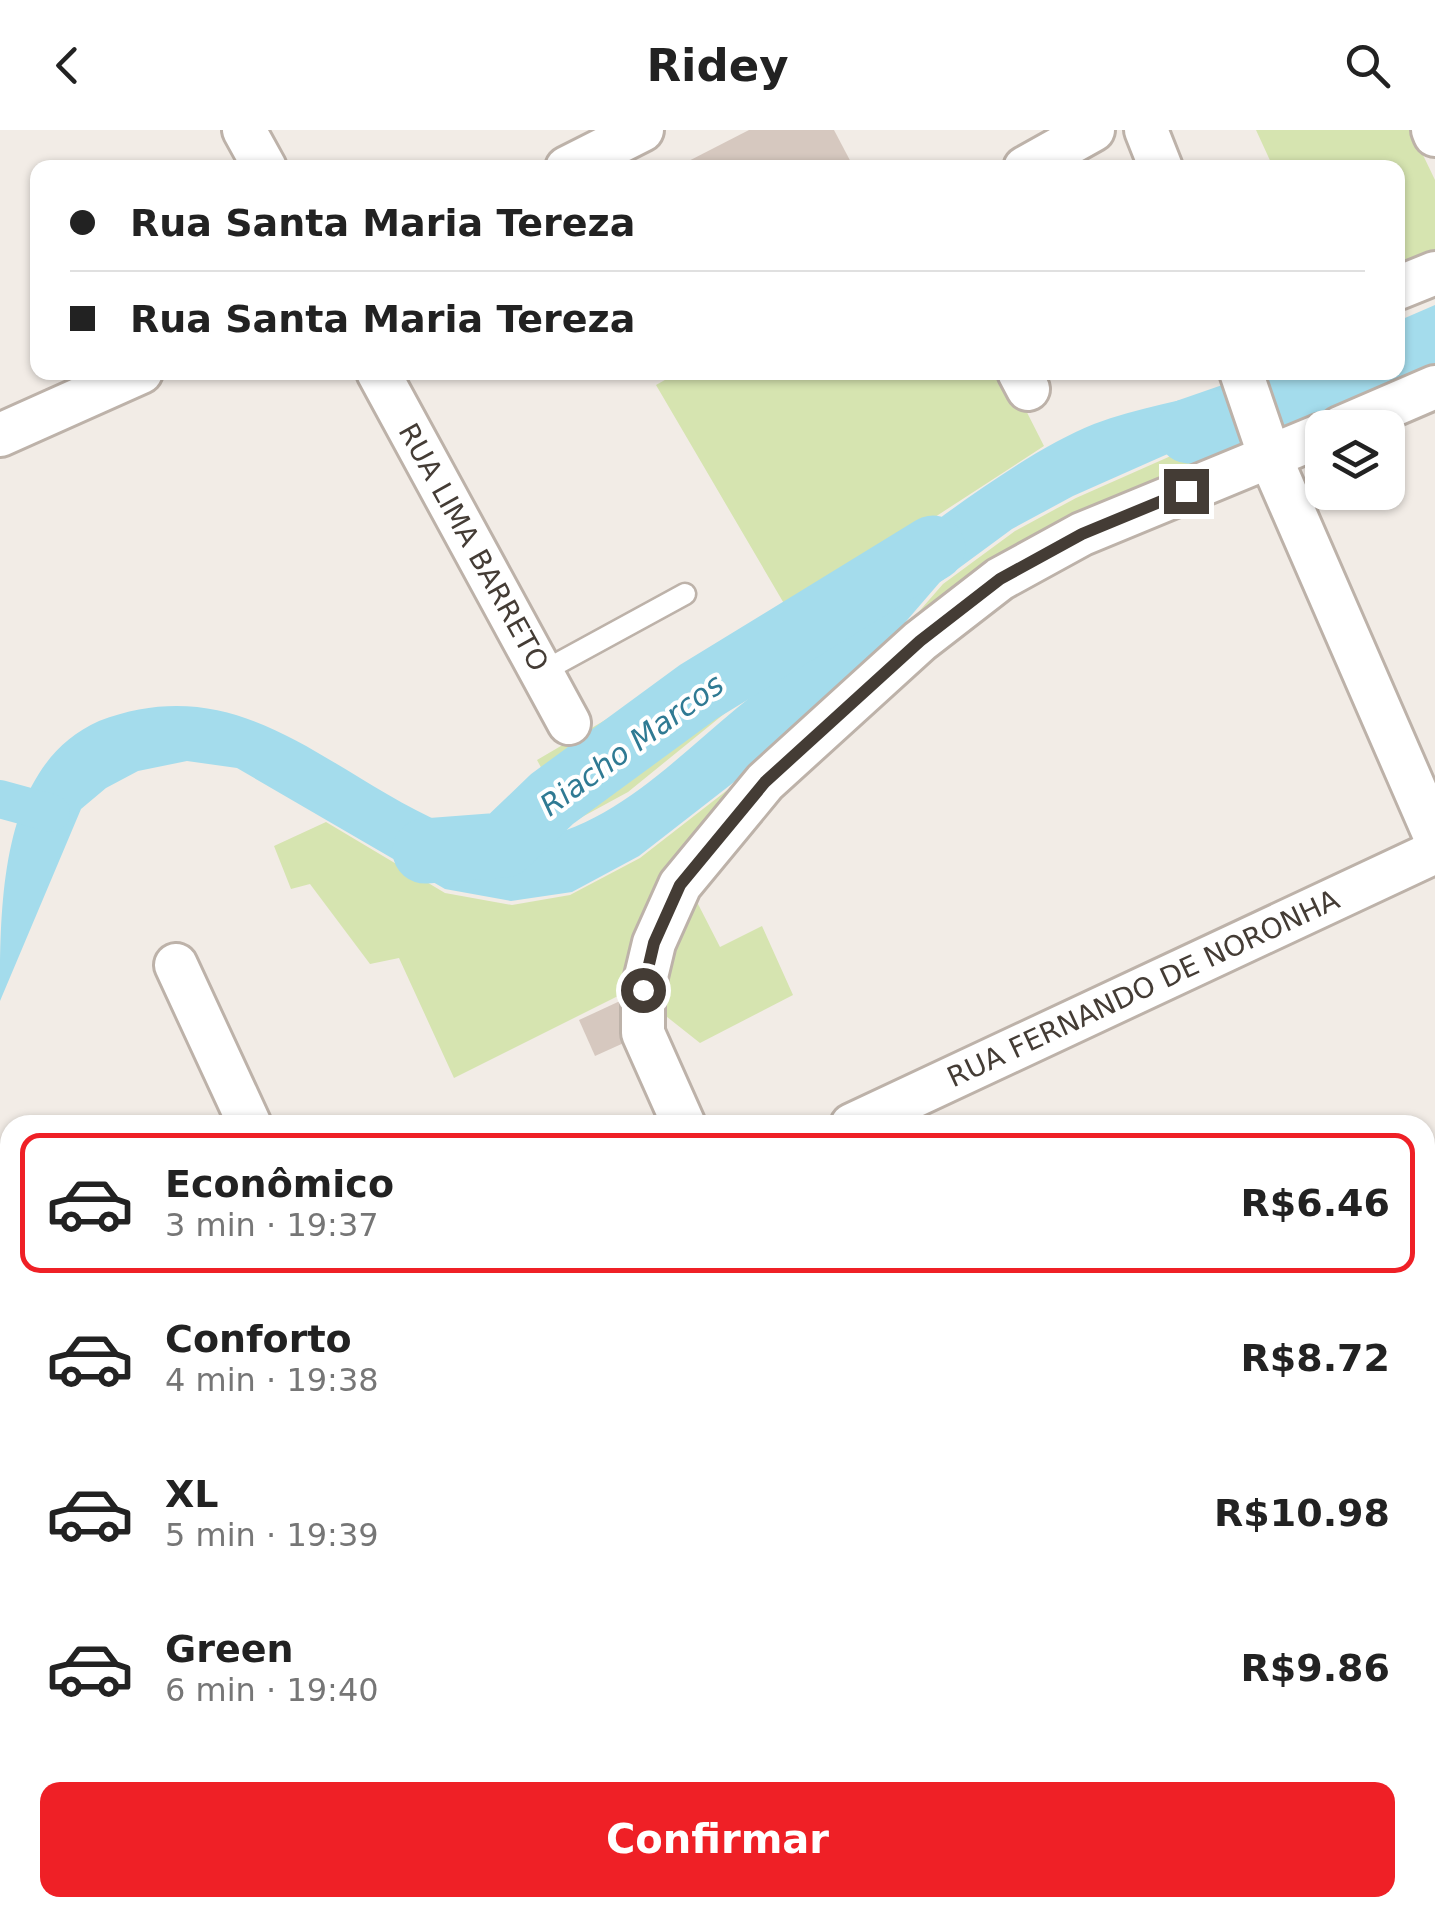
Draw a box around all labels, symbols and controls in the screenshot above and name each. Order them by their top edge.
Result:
icon: back [40,38,95,93]
icon: search [1340,38,1395,93]
text: Ridey [646,39,789,92]
text: Rua Santa Maria Tereza [130,201,635,245]
text: Rua Santa Maria Tereza [130,297,635,341]
map controls [1305,410,1405,510]
button: layers [1305,410,1405,510]
street label: RUA LIMA BARRETO [392,418,555,677]
route end [1164,469,1209,514]
water label: Riacho Marcos [533,666,730,823]
street label: RUA FERNANDO DE NORONHA [942,883,1344,1094]
route start [621,968,666,1013]
icon: car [45,1158,135,1248]
text: Econômico [165,1162,394,1206]
text: R$6.46 [1241,1181,1390,1225]
text: 3 min · 19:37 [165,1206,379,1244]
icon: car [45,1313,135,1403]
text: Conforto [165,1317,352,1361]
text: R$8.72 [1241,1336,1390,1380]
text: 4 min · 19:38 [165,1361,379,1399]
icon: car [45,1468,135,1558]
text: XL [165,1472,219,1516]
text: R$10.98 [1214,1491,1390,1535]
text: 5 min · 19:39 [165,1516,379,1554]
icon: car [45,1623,135,1713]
text: Green [165,1627,294,1671]
text: R$9.86 [1241,1646,1390,1690]
text: 6 min · 19:40 [165,1671,379,1709]
button: Confirmar [40,1782,1395,1897]

